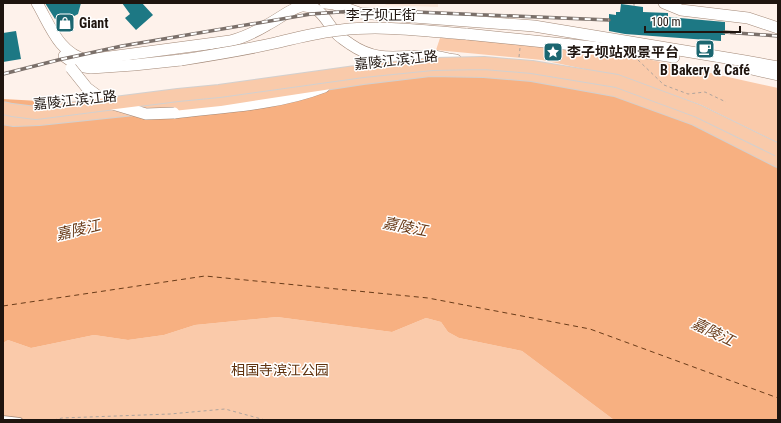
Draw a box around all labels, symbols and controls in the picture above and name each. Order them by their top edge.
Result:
street label: 李子坝正街 [346,7,416,23]
scale bar [645,8,740,34]
shop icon: Giant [54,12,76,34]
place label: Giant [79,15,109,31]
text: 100 m [651,15,681,29]
cafe icon: B Bakery & Café [694,38,716,60]
place icon: 李子坝站观景平台 [542,41,564,63]
place label: 李子坝站观景平台 [567,44,679,60]
street label: 嘉陵江滨江路 [353,48,439,72]
place label: B Bakery & Café [660,62,750,78]
street label: 嘉陵江滨江路 [32,88,118,112]
water label: 嘉陵江 [381,214,431,241]
water label: 嘉陵江 [54,216,104,244]
water label: 嘉陵江 [689,314,739,351]
park label: 相国寺滨江公园 [231,362,329,378]

